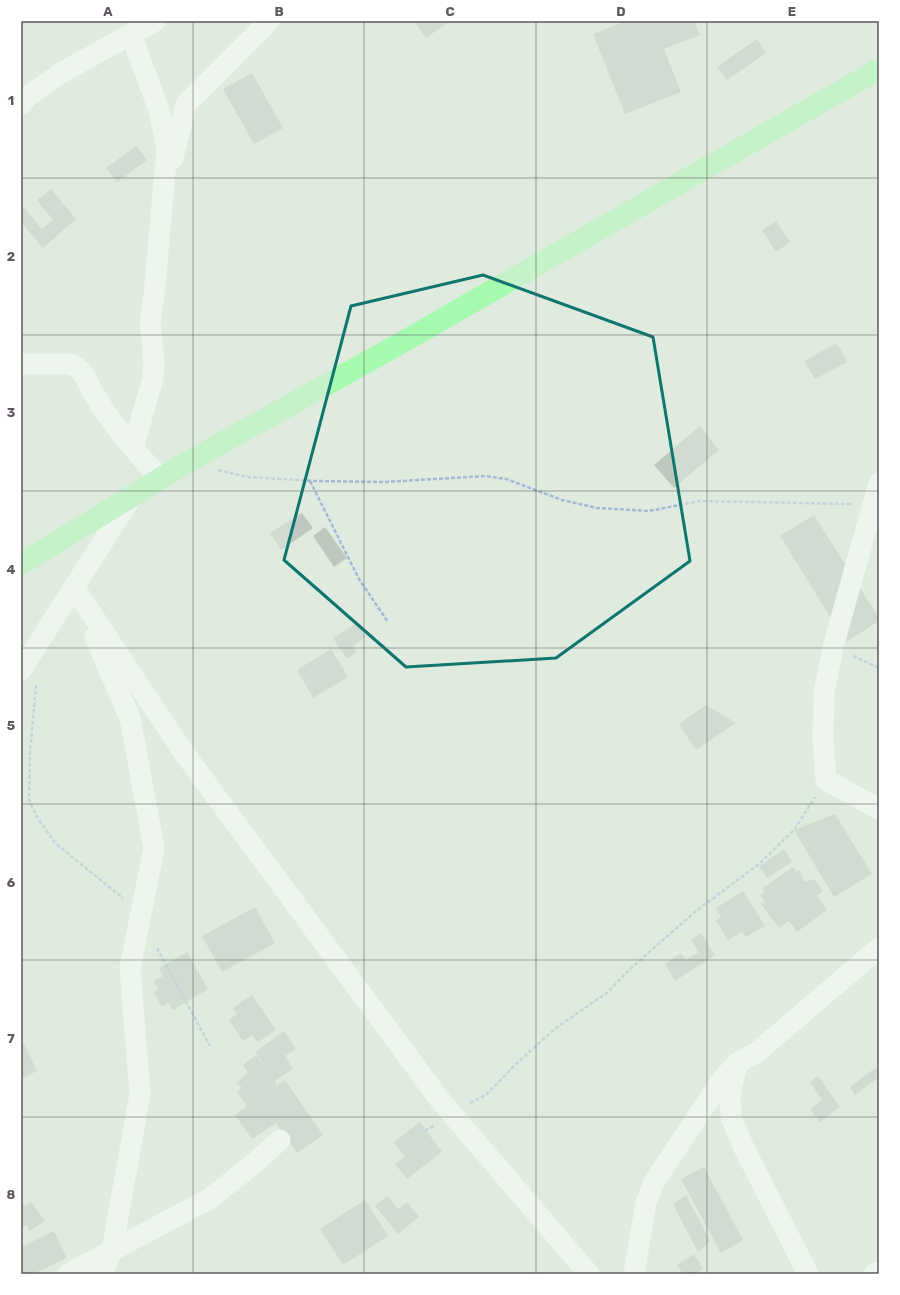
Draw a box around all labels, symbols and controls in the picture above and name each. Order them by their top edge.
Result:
text: A [103,4,113,19]
text: B [274,4,284,19]
text: C [445,4,455,19]
text: D [616,4,626,19]
text: E [788,4,796,19]
text: 1 [8,93,14,108]
text: 2 [7,249,15,264]
text: 3 [7,405,16,420]
text: 4 [7,562,16,577]
text: 5 [7,718,15,733]
text: 6 [7,875,16,890]
text: 7 [7,1031,15,1046]
text: 8 [7,1187,16,1202]

